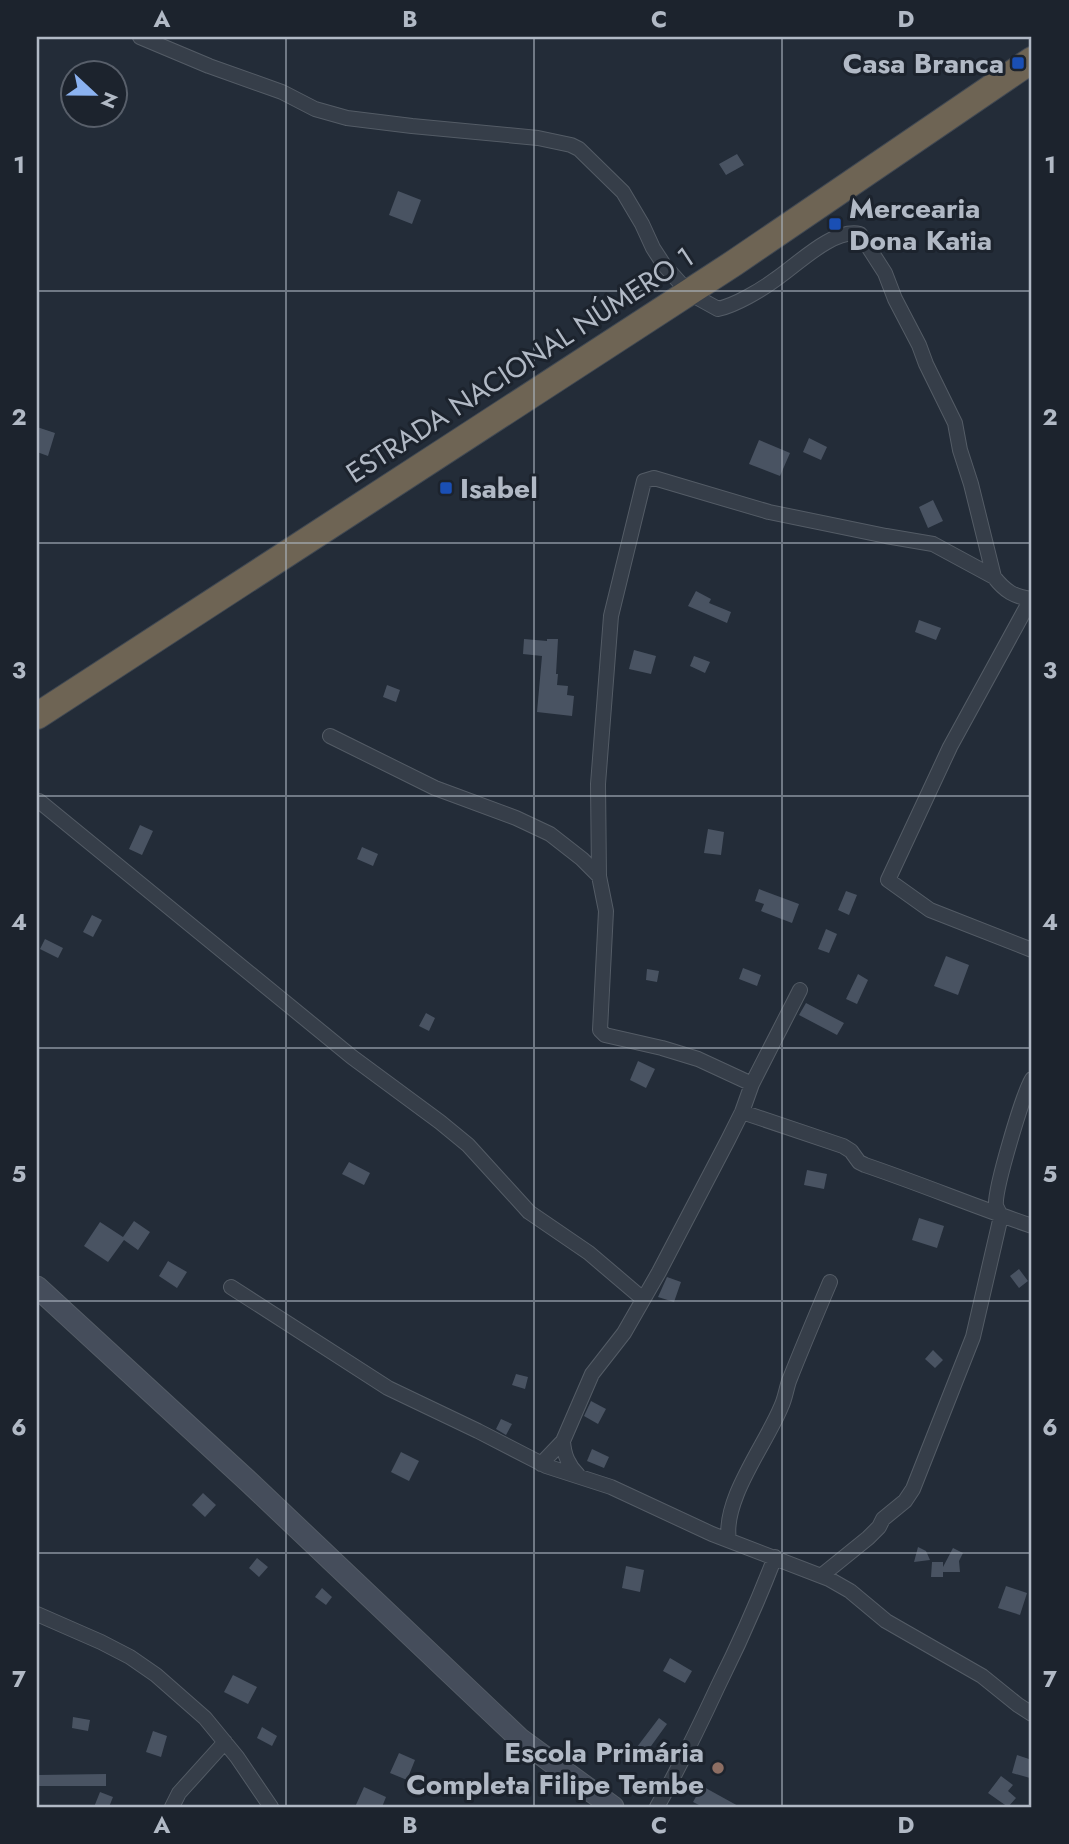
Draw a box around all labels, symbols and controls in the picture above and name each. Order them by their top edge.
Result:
text: A [153,2,171,36]
text: B [402,2,418,36]
text: C [651,2,667,36]
text: D [898,2,915,36]
place label: Casa Branca [843,43,1004,84]
marker: Casa Branca [1010,55,1026,71]
north arrow [60,60,130,130]
text: N [94,88,125,112]
text: 1 [13,148,25,182]
text: 1 [1044,148,1056,182]
place label: Mercearia Dona Katia [849,188,992,261]
marker: Mercearia Dona Katia [827,216,843,232]
street label: ESTRADA NACIONAL NÚMERO 1 [338,237,702,493]
text: 2 [11,400,27,434]
text: 2 [1042,400,1058,434]
place label: Isabel [460,468,538,509]
marker: Isabel [438,480,454,496]
text: 3 [12,653,26,687]
text: 3 [1043,653,1057,687]
text: 4 [11,905,27,939]
text: 4 [1042,905,1058,939]
text: 5 [12,1157,26,1191]
text: 5 [1043,1157,1057,1191]
text: 6 [11,1410,27,1444]
text: 6 [1042,1410,1058,1444]
text: 7 [12,1662,26,1696]
text: 7 [1043,1662,1057,1696]
place label: Escola Primária Completa Filipe Tembe [406,1732,704,1805]
marker: Escola Primária Completa Filipe Tembe [710,1760,726,1776]
text: A [153,1808,171,1842]
text: B [402,1808,418,1842]
text: C [651,1808,667,1842]
text: D [898,1808,915,1842]

